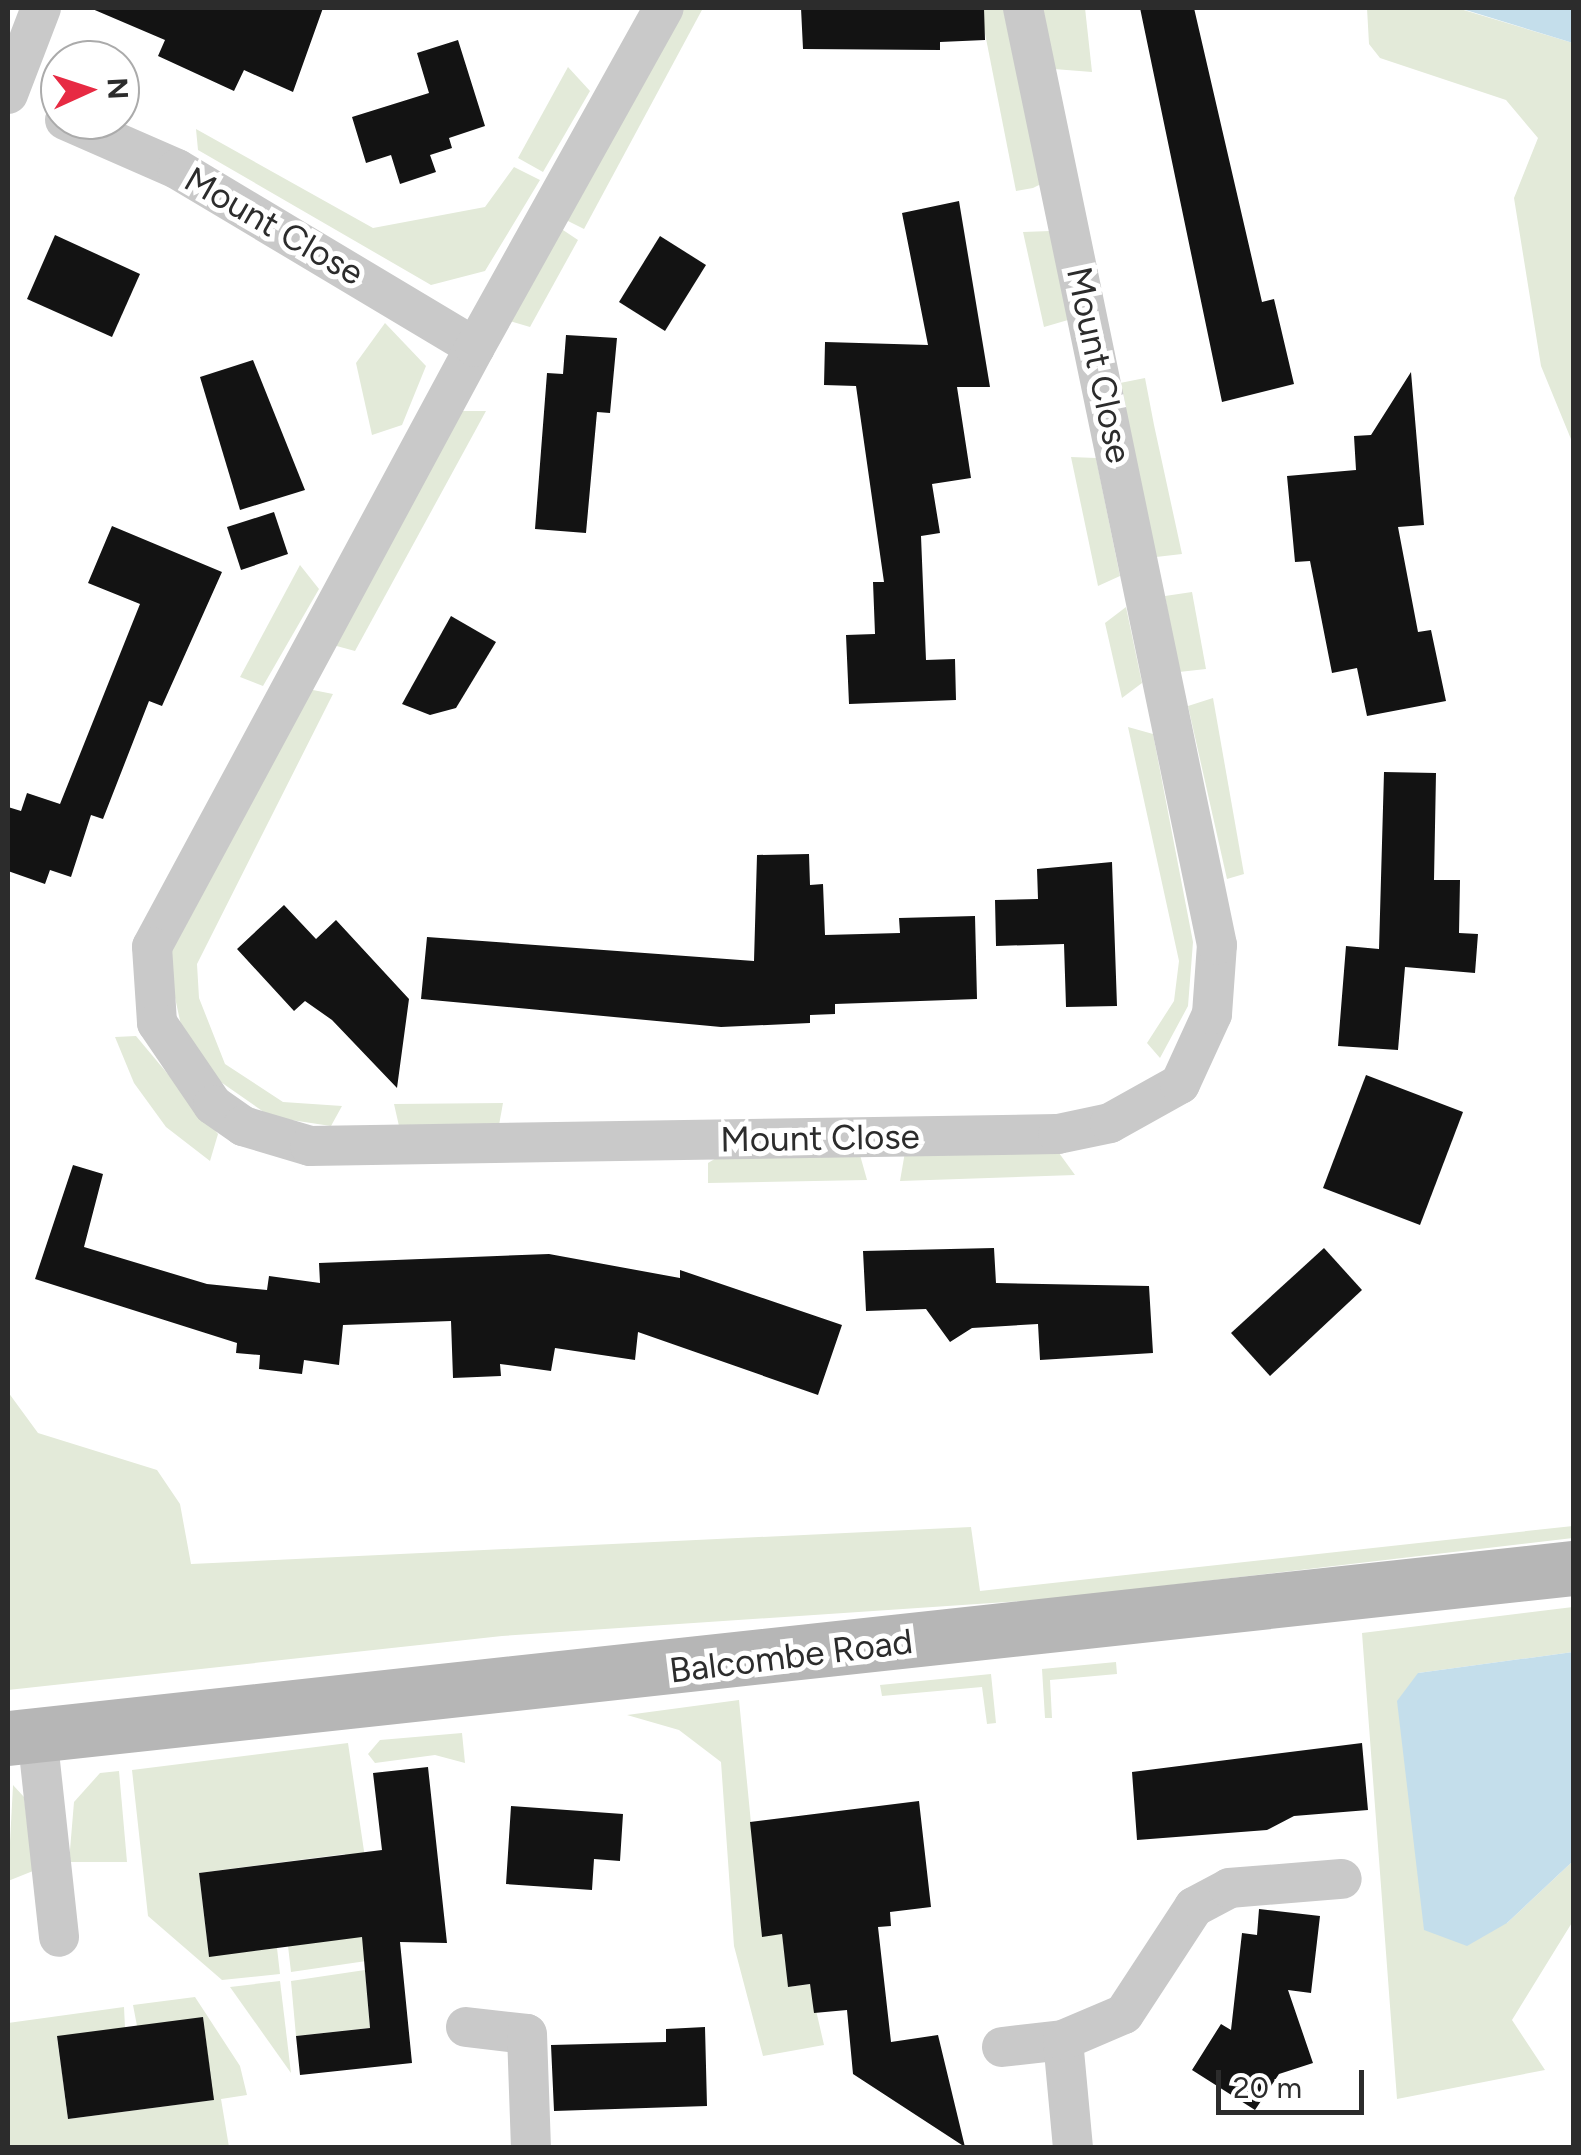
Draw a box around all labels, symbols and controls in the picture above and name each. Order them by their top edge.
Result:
north arrow [40,40,140,140]
text: N [100,77,136,100]
street label: Mount Close [177,158,371,294]
street label: Mount Close [1058,263,1140,467]
street label: Mount Close [720,1115,920,1161]
street label: Balcombe Road [667,1620,915,1692]
scale bar [1221,2050,1368,2112]
text: 20 m [1233,2069,1302,2106]

